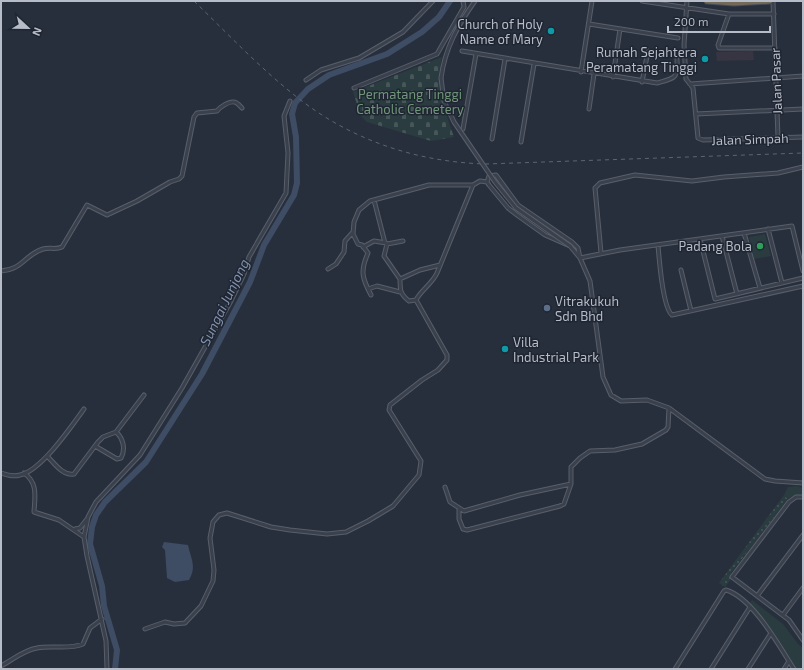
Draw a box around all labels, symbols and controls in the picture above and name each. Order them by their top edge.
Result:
north arrow [8,8,48,48]
scale bar [668,8,770,34]
text: 200 m [674,14,708,28]
place label: Church of Holy Name of Mary [457,16,543,47]
text: N [30,26,45,38]
marker: Church of Holy Name of Mary [546,26,556,36]
place label: Rumah Sejahtera Peramatang Tinggi [586,44,697,75]
street label: Jalan Pasar [767,47,785,115]
marker: Rumah Sejahtera Peramatang Tinggi [700,54,710,64]
park label: Permatang Tinggi Catholic Cemetery [356,86,464,117]
street label: Jalan Simpah [711,130,789,148]
place label: Padang Bola [679,238,752,254]
marker: Padang Bola [755,241,765,251]
water label: Sungai Junjong [196,256,252,348]
place label: Vitrakukuh Sdn Bhd [555,293,619,324]
marker: Vitrakukuh Sdn Bhd [542,303,552,313]
place label: Villa Industrial Park [513,334,599,365]
marker: Villa Industrial Park [500,344,510,354]

